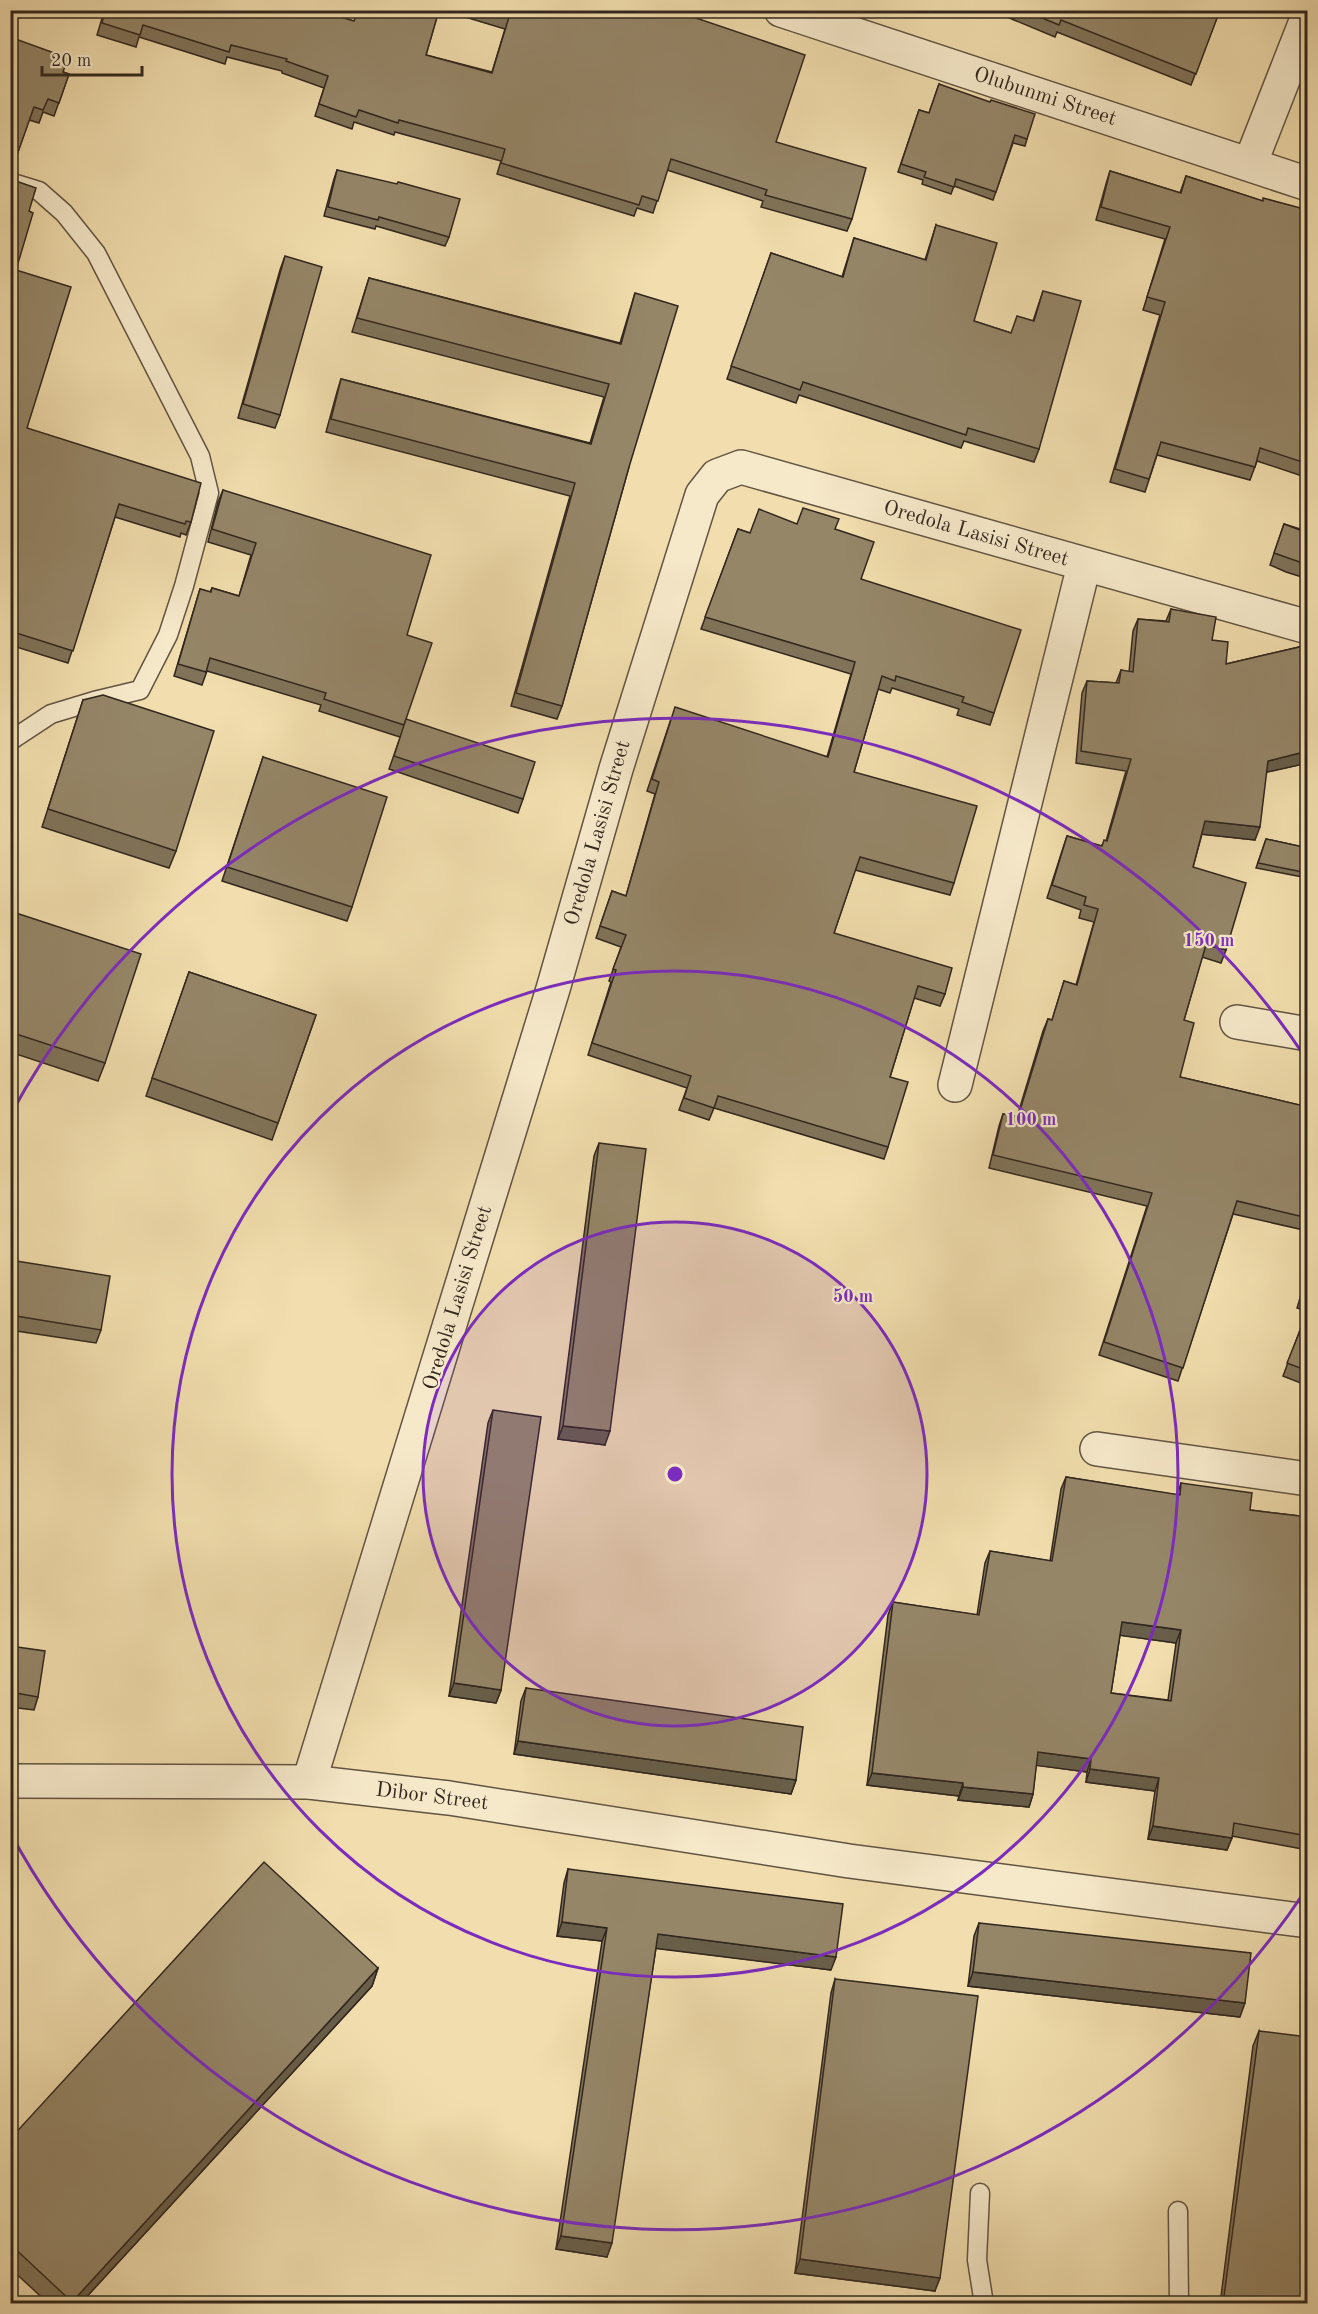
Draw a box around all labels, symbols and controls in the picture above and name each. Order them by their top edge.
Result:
scale bar [42,39,142,77]
text: 20 m [51,52,91,70]
street label: Olubunmi Street [971,64,1119,130]
street label: Oredola Lasisi Street [881,497,1071,571]
street label: Oredola Lasisi Street [561,738,635,928]
text: 150 m [1184,932,1234,950]
text: 100 m [1006,1111,1056,1129]
street label: Oredola Lasisi Street [420,1203,496,1393]
text: 50 m [833,1288,873,1306]
centre of rings [665,1464,685,1484]
street label: Dibor Street [374,1780,490,1814]

